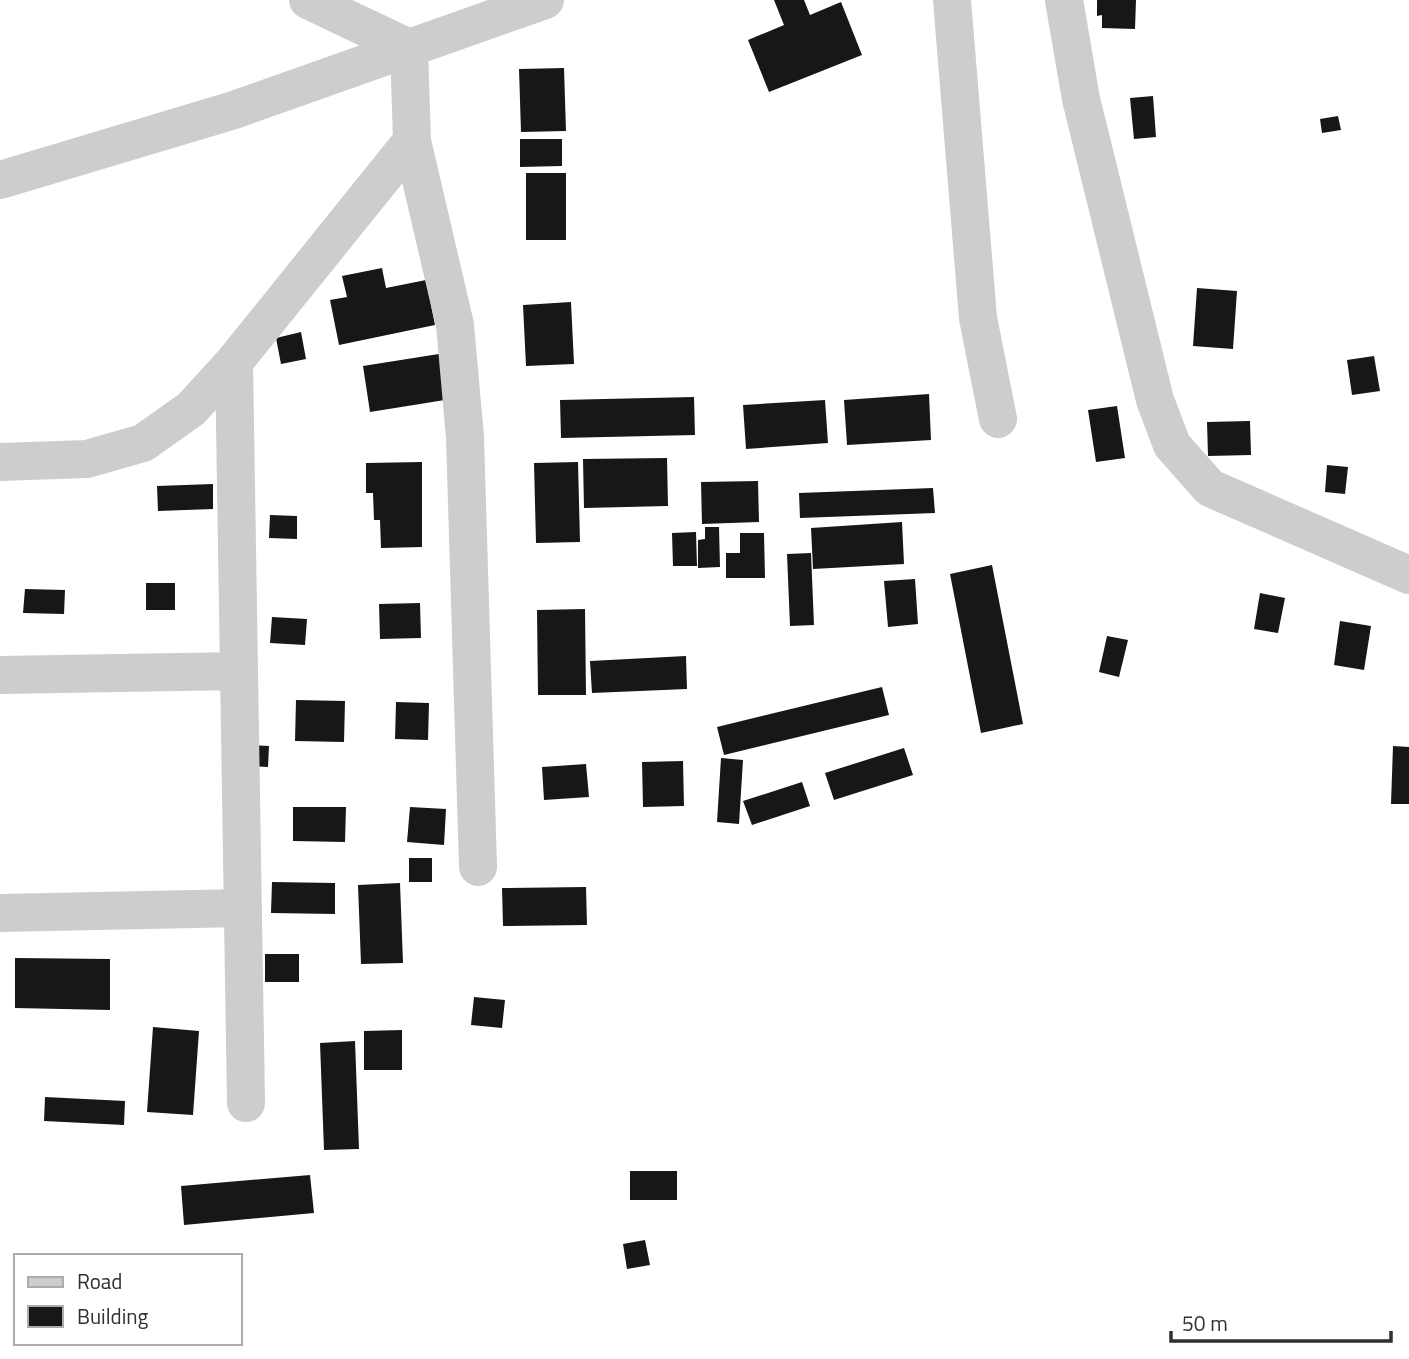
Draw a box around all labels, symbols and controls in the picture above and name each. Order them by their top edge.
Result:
legend [14,1254,242,1345]
text: Road [77,1265,122,1297]
text: Building [77,1300,149,1332]
scale bar [1171,1300,1392,1344]
text: 50 m [1182,1307,1228,1339]

